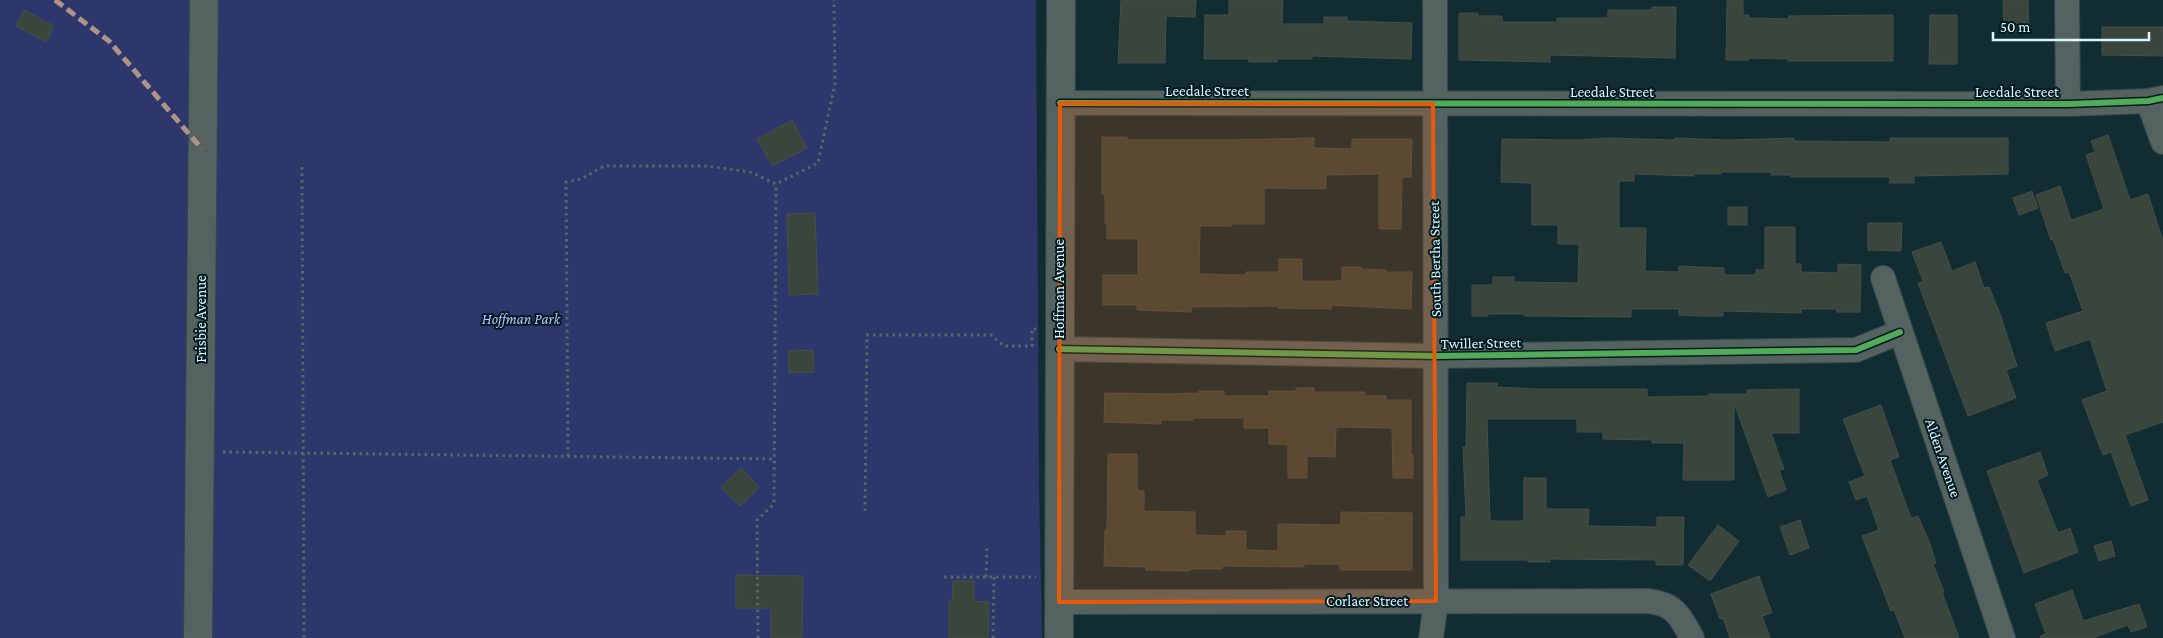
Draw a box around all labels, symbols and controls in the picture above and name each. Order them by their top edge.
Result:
scale bar [1993,10,2149,42]
text: 50 m [2000,19,2030,35]
street label: Leedale Street [1165,83,1250,99]
street label: Leedale Street [1570,84,1655,100]
street label: Leedale Street [1975,84,2060,100]
street label: South Bertha Street [1426,200,1444,317]
street label: Hoffman Avenue [1051,238,1067,339]
street label: Frisbie Avenue [193,275,209,363]
park label: Hoffman Park [482,311,562,328]
street label: Twiller Street [1440,334,1523,352]
street label: Alden Avenue [1922,417,1964,500]
street label: Corlaer Street [1326,593,1409,609]

